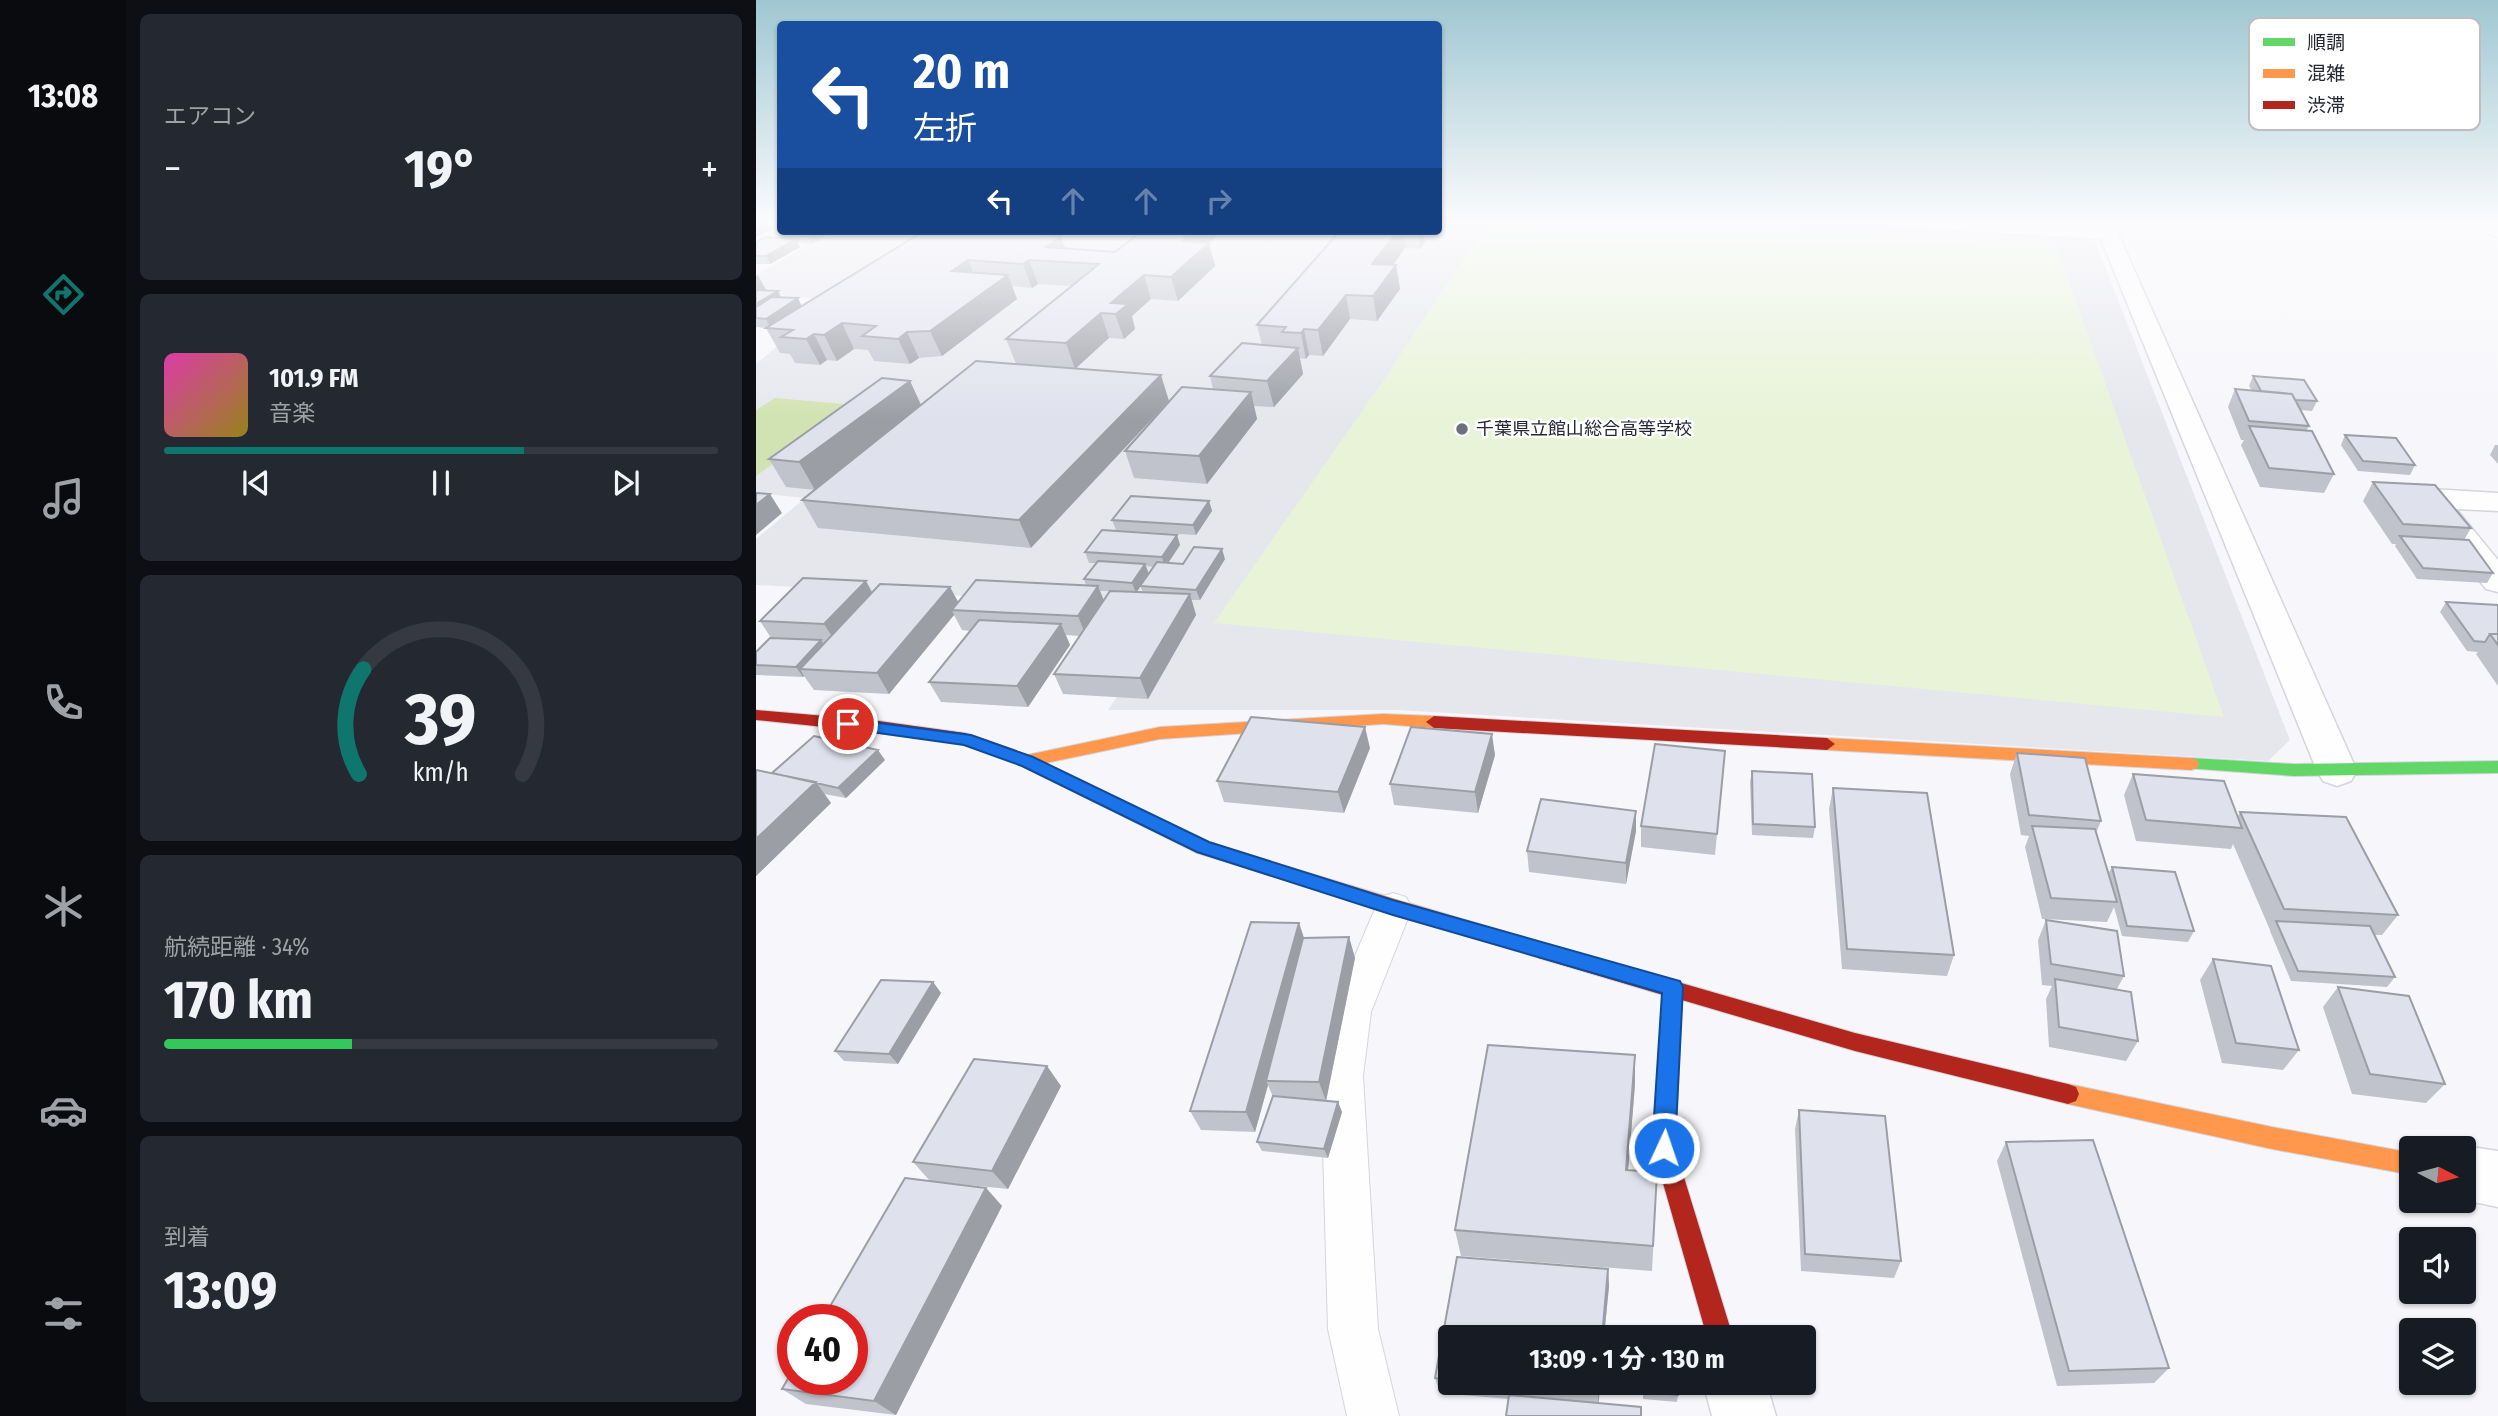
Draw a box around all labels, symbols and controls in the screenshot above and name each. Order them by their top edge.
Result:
legend [2249,18,2480,130]
text: 順調 [2307,31,2345,54]
text: 20 m [913,42,1010,101]
icon: left [798,49,889,140]
text: 混雑 [2307,62,2345,85]
text: 13:08 [28,77,98,115]
text: 渋滞 [2307,94,2345,117]
text: エアコン [164,102,256,130]
text: 左折 [913,109,977,147]
text: 19° [404,138,478,201]
text: − [164,146,181,192]
text: + [701,146,718,192]
icon: left [981,182,1019,220]
icon: ahead [1054,182,1092,220]
icon: ahead [1127,182,1165,220]
icon: right [1200,182,1238,220]
icon: directions [39,270,88,319]
text: 101.9 FM [269,363,358,394]
text: 音楽 [269,399,315,427]
place label: 千葉県立館山総合高等学校 [1476,418,1692,440]
marker: 千葉県立館山総合高等学校 [1454,421,1470,437]
icon: previous [237,464,275,502]
icon: pause [422,464,460,502]
icon: next [607,464,645,502]
icon: music [39,474,88,523]
text: 39 [404,676,477,763]
icon: phone [39,678,88,727]
pin [818,694,878,754]
icon: arrive [829,705,867,743]
text: km/h [413,758,469,788]
icon: climate [39,882,88,931]
text: 航続距離 · 34% [164,933,309,961]
text: 170 km [164,969,313,1032]
icon: car [39,1086,88,1135]
position arrow [1627,1111,1701,1185]
north arrow [2399,1136,2476,1213]
map controls [2399,1136,2476,1395]
text: 到着 [164,1223,210,1251]
button: sound [2399,1227,2476,1304]
text: 13:09 [164,1259,277,1322]
icon: filters [39,1289,88,1338]
speed limit sign: 40 [777,1304,868,1395]
button: layers [2399,1318,2476,1395]
text: 13:09 · 1 分 · 130 m [1529,1344,1725,1375]

